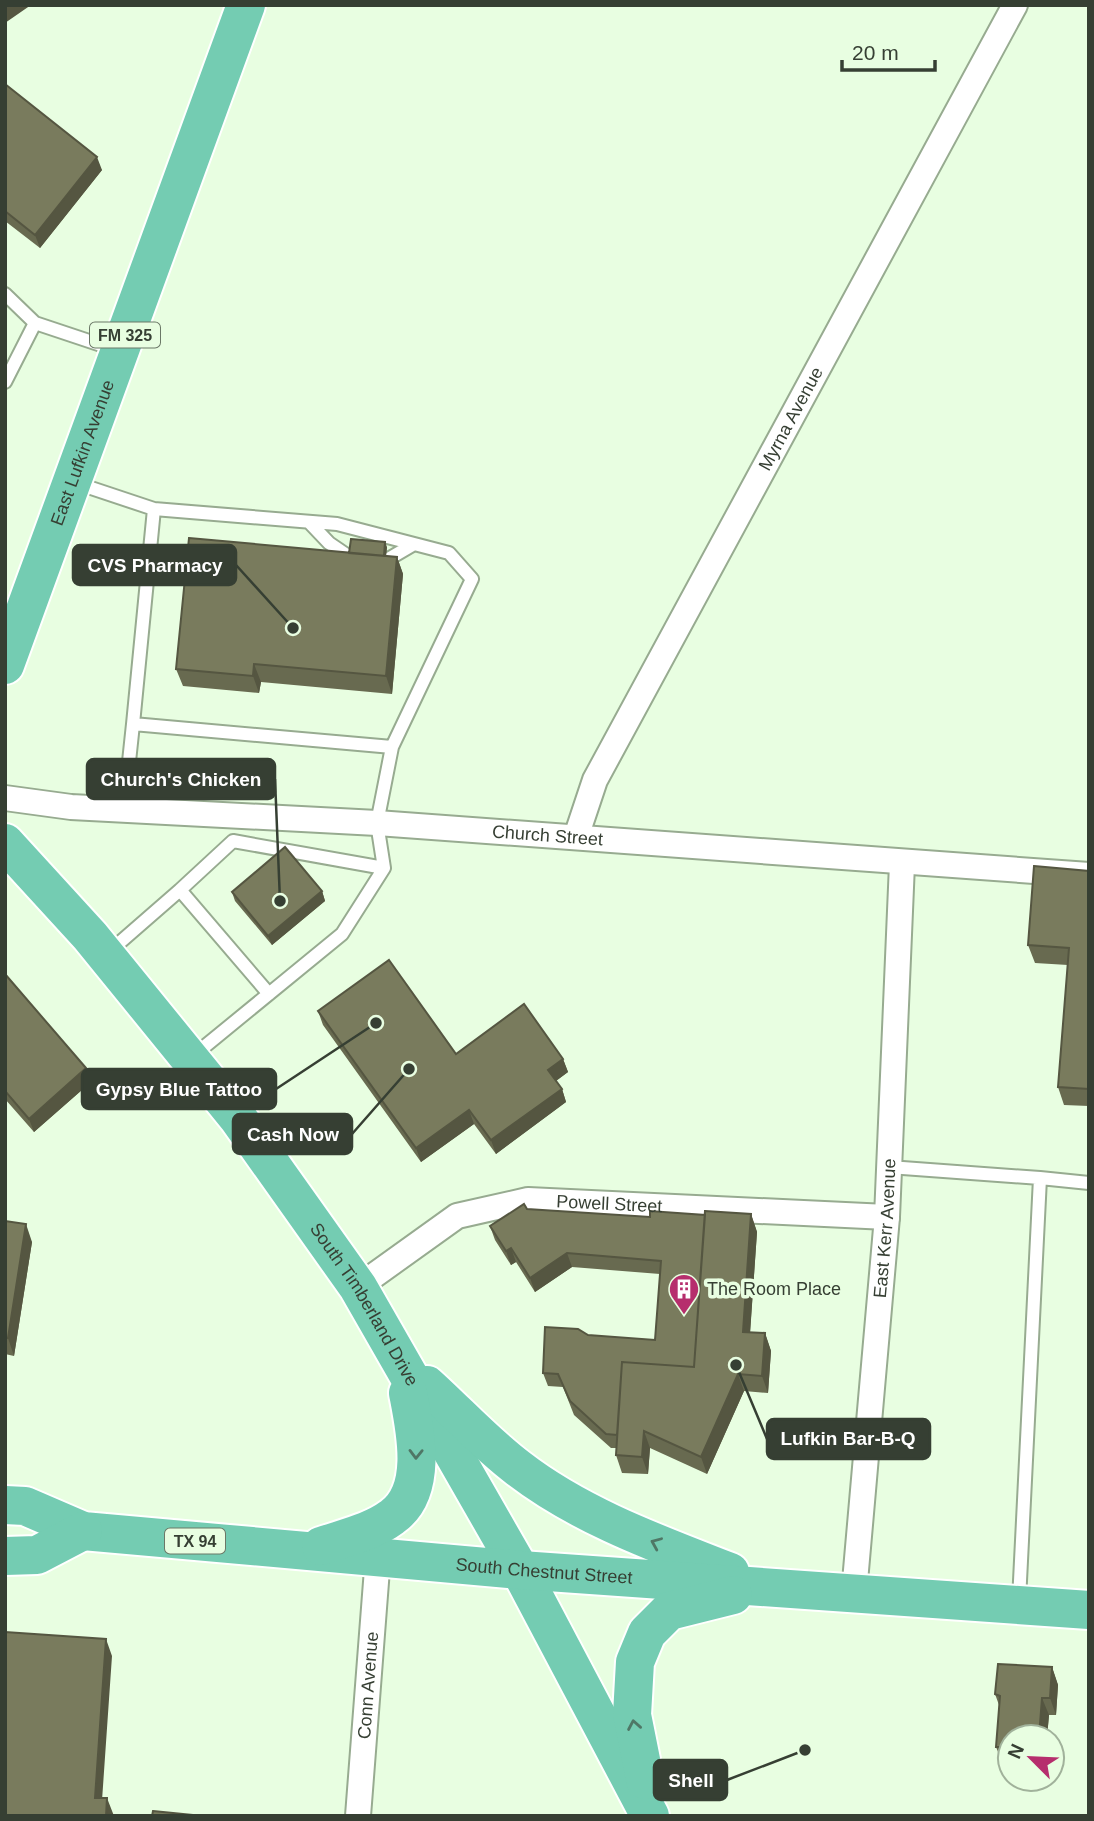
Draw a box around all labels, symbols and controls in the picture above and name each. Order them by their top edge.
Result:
scale bar [842,28,935,72]
text: 20 m [852,41,899,64]
road number: FM 325 [90,322,160,348]
street label: Myrna Avenue [755,363,827,474]
street label: East Lufkin Avenue [47,377,118,528]
callout: CVS Pharmacy [73,545,236,585]
text: CVS Pharmacy [87,555,223,576]
callout: Church's Chicken [87,759,275,799]
text: Church's Chicken [101,769,261,790]
street label: Church Street [491,821,604,849]
callout: Gypsy Blue Tattoo [82,1069,276,1109]
text: Gypsy Blue Tattoo [96,1079,262,1100]
callout: Cash Now [233,1114,352,1154]
text: Cash Now [247,1124,339,1145]
street label: East Kerr Avenue [870,1158,899,1299]
street label: Powell Street [556,1191,663,1216]
street label: South Timberland Drive [306,1219,422,1389]
building icon: The Room Place [667,1272,701,1316]
place label: The Room Place [707,1279,841,1299]
callout: Lufkin Bar-B-Q [767,1419,930,1459]
text: Lufkin Bar-B-Q [780,1428,916,1449]
one-way arrow [408,1450,424,1460]
road number: TX 94 [165,1528,225,1554]
one-way arrow [651,1538,663,1552]
street label: South Chestnut Street [455,1554,633,1588]
street label: Conn Avenue [354,1631,382,1740]
one-way arrow [627,1719,642,1731]
north arrow [996,1723,1066,1793]
text: N [1004,1741,1028,1762]
callout: Shell [654,1760,727,1800]
text: Shell [668,1770,714,1791]

